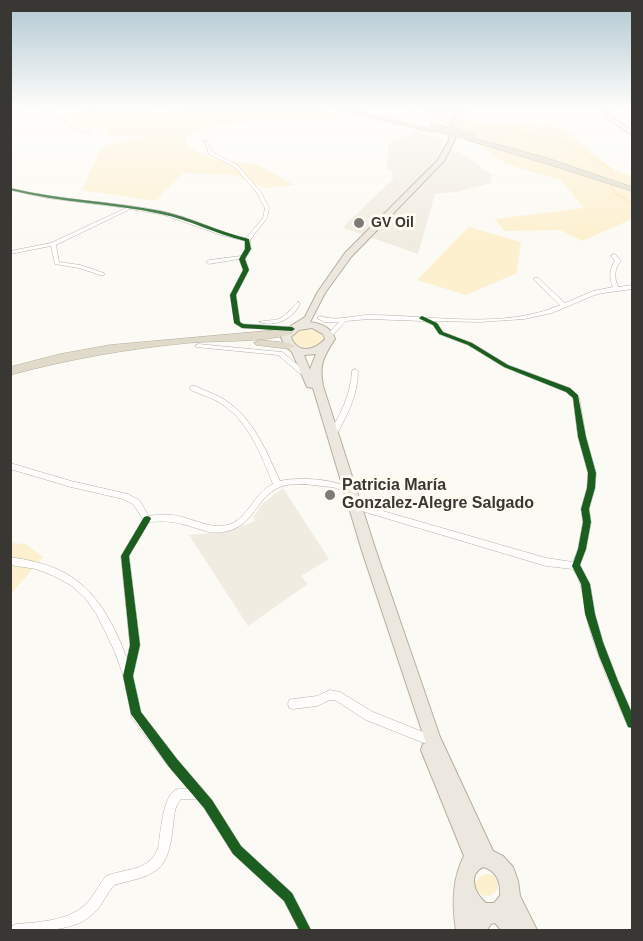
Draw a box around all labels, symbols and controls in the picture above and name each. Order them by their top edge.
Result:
place label: GV Oil [371,215,414,231]
marker: GV Oil [352,216,366,230]
place label: Patricia María Gonzalez-Alegre Salgado [342,476,534,514]
marker: Patricia María Gonzalez-Alegre Salgado [323,488,337,502]

